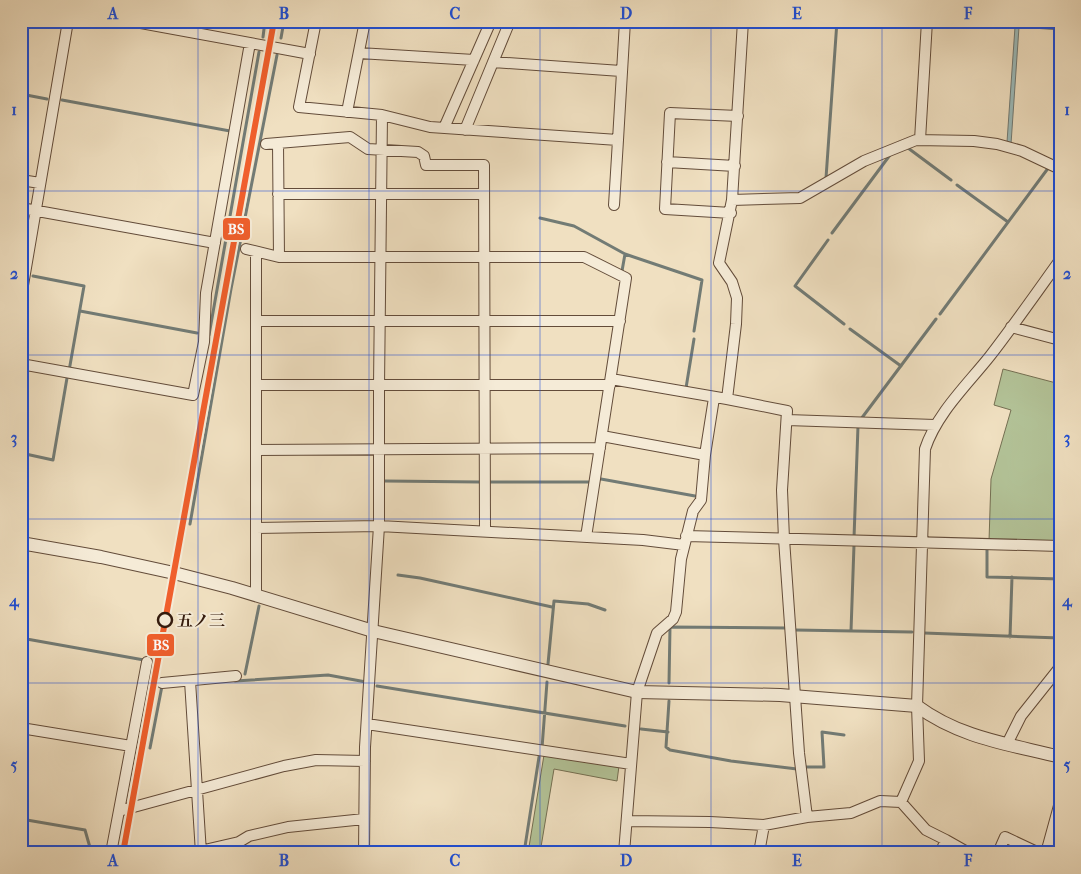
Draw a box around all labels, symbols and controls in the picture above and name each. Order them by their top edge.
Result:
text: A [107,4,119,23]
text: B [279,4,289,23]
text: C [450,4,461,23]
text: D [620,4,632,23]
text: E [792,4,802,23]
text: F [963,4,973,23]
text: 1 [11,100,17,119]
text: 1 [1064,100,1070,119]
line badge: BS [222,217,251,241]
text: BS [228,221,244,238]
text: 2 [10,264,18,283]
text: 2 [1063,264,1071,283]
text: 3 [11,428,17,448]
text: 3 [1064,428,1070,448]
text: 4 [8,591,20,611]
text: 4 [1061,591,1073,611]
place label: 五ノ三 [177,611,225,630]
marker: 五ノ三 [157,612,173,628]
line badge: BS [146,633,175,657]
text: BS [153,637,169,654]
text: 5 [11,755,18,774]
text: 5 [1064,755,1071,774]
text: A [107,851,119,870]
text: B [279,851,289,870]
text: C [450,851,461,870]
text: D [620,851,632,870]
text: E [792,851,802,870]
text: F [963,851,973,870]

